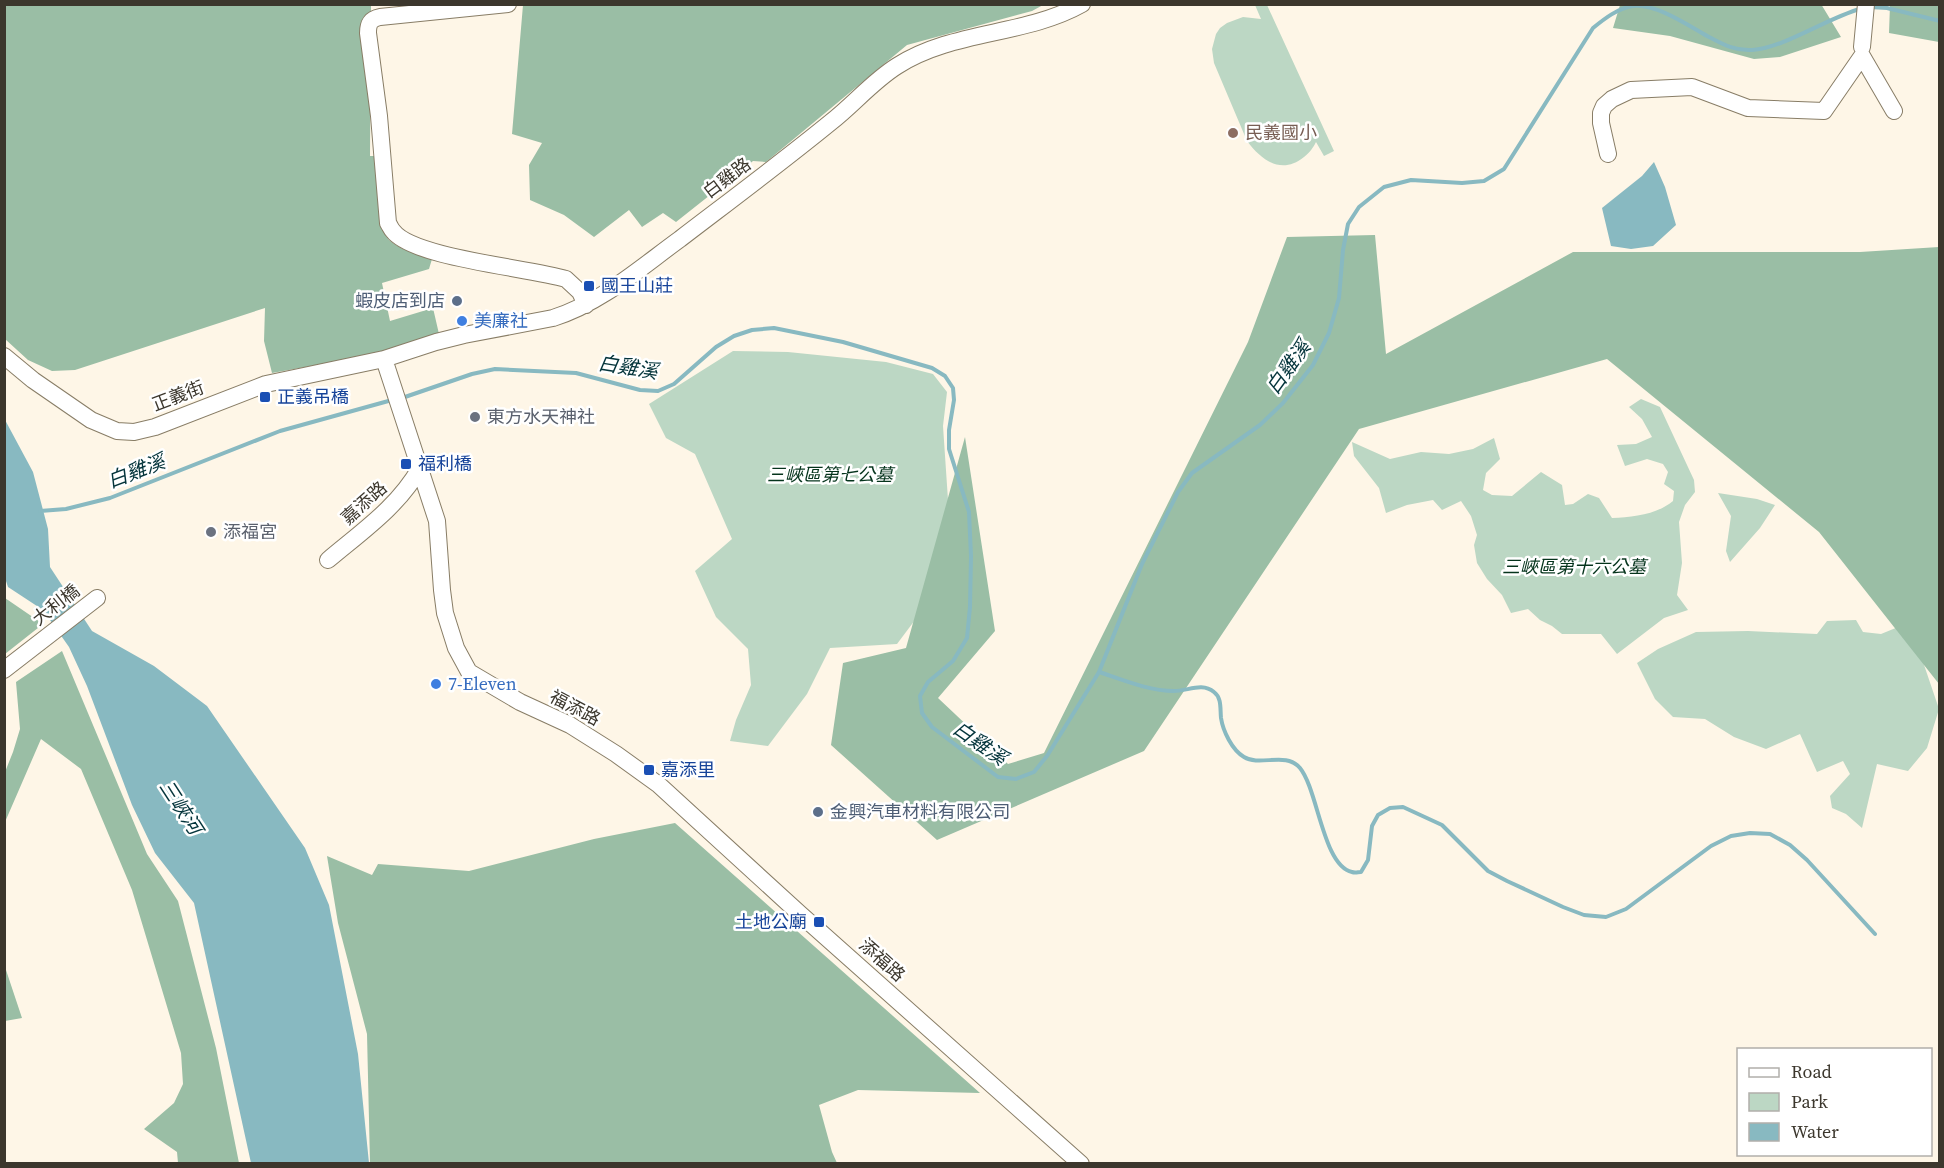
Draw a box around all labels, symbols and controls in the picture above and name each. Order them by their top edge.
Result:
place label: 民義國小 [1245,120,1317,145]
marker: 民義國小 [1226,126,1240,140]
street label: 白雞路 [698,151,756,204]
place label: 國王山莊 [601,273,673,298]
marker: 國王山莊 [582,279,596,293]
place label: 蝦皮店到店 [355,288,445,313]
marker: 蝦皮店到店 [450,294,464,308]
place label: 美廉社 [474,308,528,333]
marker: 美廉社 [455,314,469,328]
water label: 白雞溪 [1259,332,1319,399]
water label: 白雞溪 [596,348,663,386]
street label: 正義街 [148,374,208,417]
place label: 正義吊橋 [277,384,349,409]
marker: 正義吊橋 [258,390,272,404]
place label: 東方水天神社 [487,404,595,429]
marker: 東方水天神社 [468,410,482,424]
water label: 白雞溪 [103,446,172,495]
place label: 福利橋 [418,451,472,476]
marker: 福利橋 [399,457,413,471]
park label: 三峽區第七公墓 [767,462,896,487]
street label: 嘉添路 [335,475,392,530]
place label: 添福宮 [223,519,277,544]
marker: 添福宮 [204,525,218,539]
park label: 三峽區第十六公墓 [1502,554,1649,579]
street label: 大利橋 [27,578,85,631]
place label: 7-Eleven [448,671,517,696]
marker: 7-Eleven [429,677,443,691]
street label: 福添路 [546,684,605,731]
water label: 白雞溪 [947,714,1015,773]
place label: 嘉添里 [661,757,715,782]
marker: 嘉添里 [642,763,656,777]
water label: 三峽河 [153,774,211,843]
place label: 金興汽車材料有限公司 [830,799,1010,824]
marker: 金興汽車材料有限公司 [811,805,825,819]
place label: 土地公廟 [735,909,807,934]
marker: 土地公廟 [812,915,826,929]
street label: 添福路 [854,932,911,987]
legend [1737,1048,1932,1156]
text: Road [1791,1059,1832,1084]
text: Park [1791,1089,1828,1114]
text: Water [1791,1119,1839,1144]

